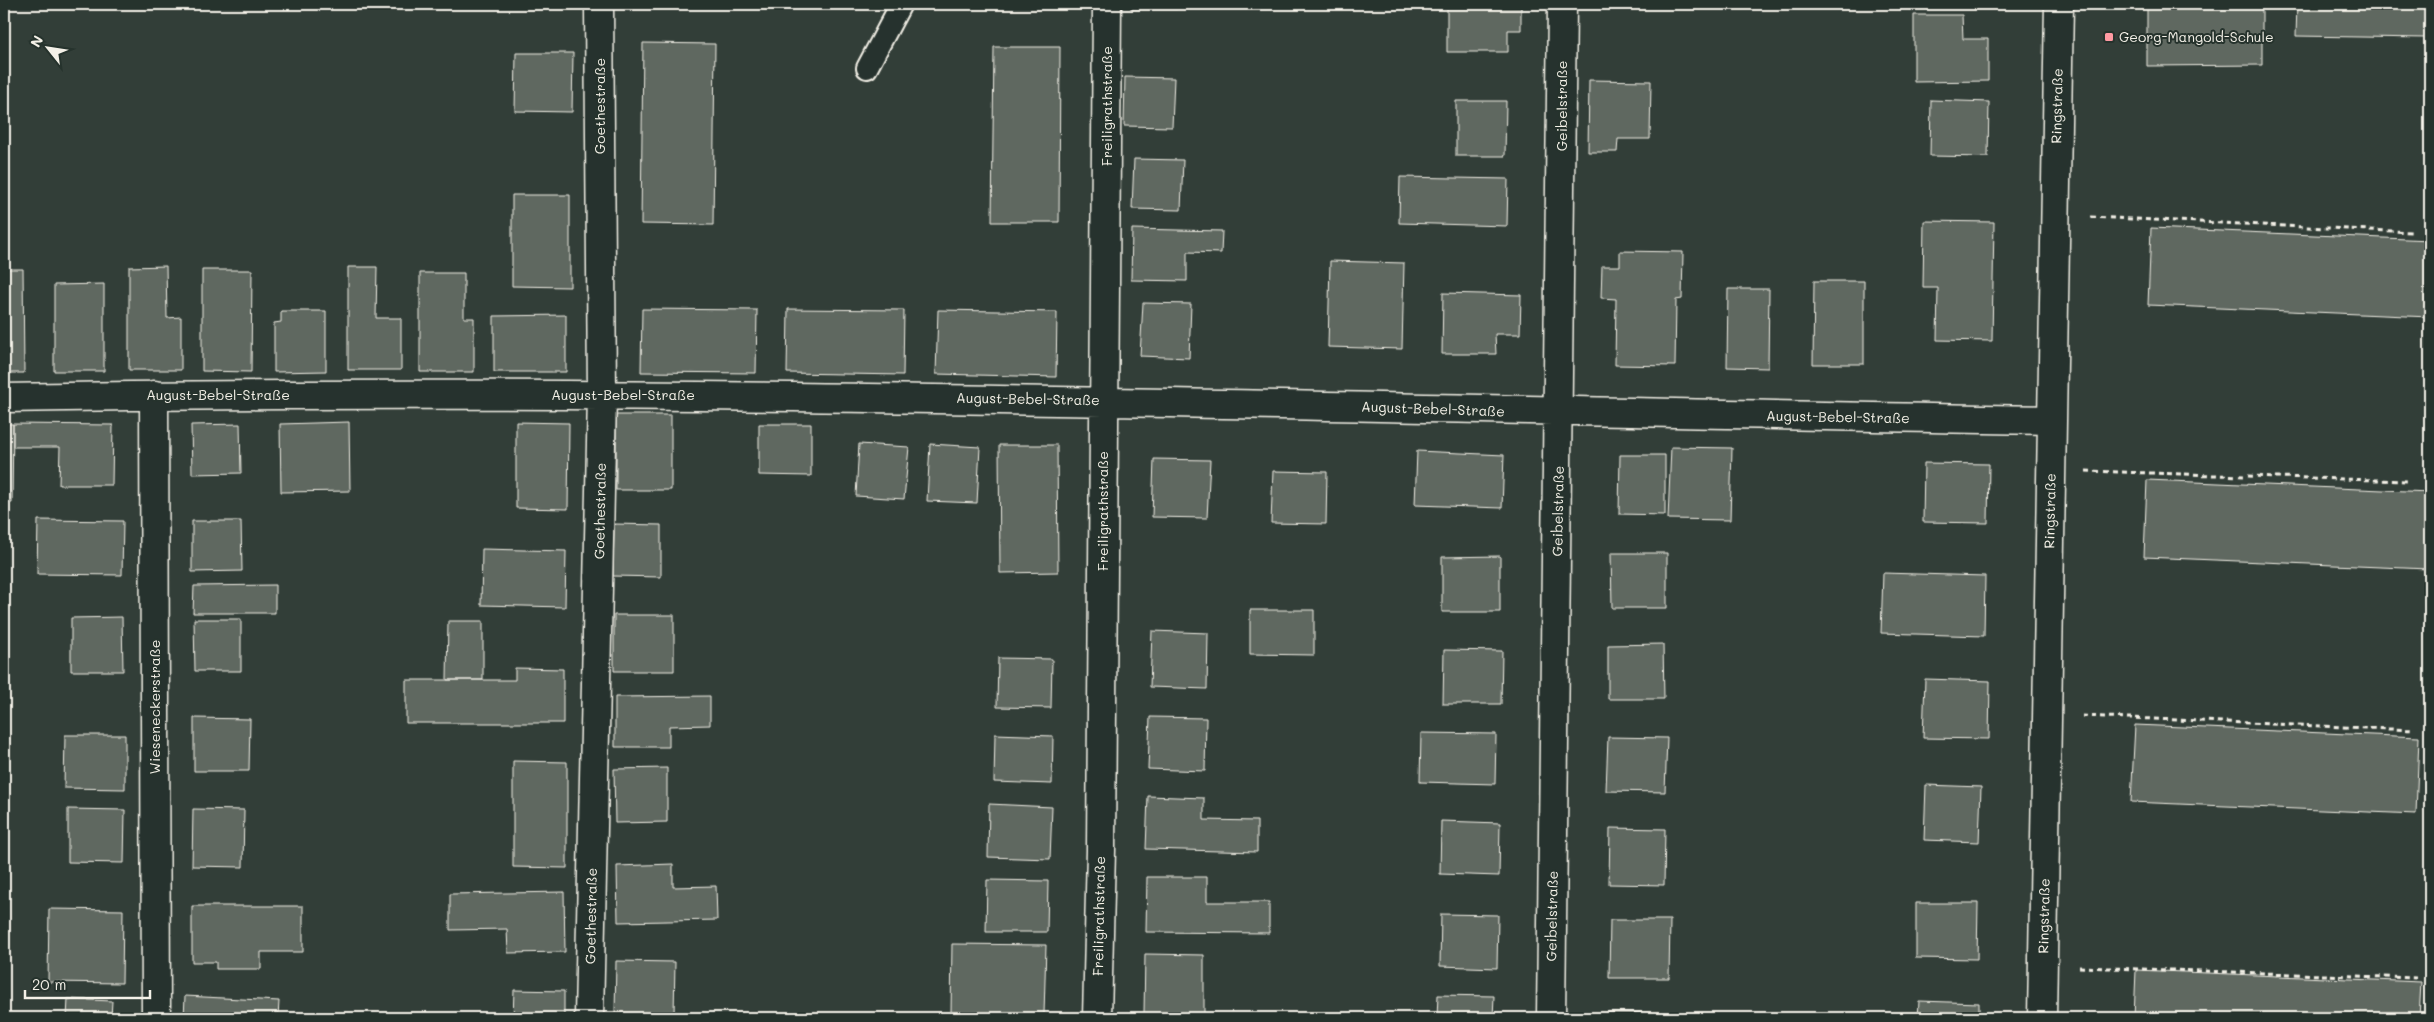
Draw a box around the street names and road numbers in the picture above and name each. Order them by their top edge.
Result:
street label: Freiligrathstraße [1097,46,1116,166]
street label: Goethestraße [590,58,609,154]
street label: Geibelstraße [1552,61,1571,151]
street label: Ringstraße [2046,68,2067,144]
street label: August-Bebel-Straße [146,385,290,404]
street label: August-Bebel-Straße [551,385,695,404]
street label: August-Bebel-Straße [956,388,1100,409]
street label: August-Bebel-Straße [1361,396,1505,421]
street label: August-Bebel-Straße [1766,406,1910,427]
street label: Freiligrathstraße [1093,451,1112,571]
street label: Goethestraße [589,463,610,559]
street label: Geibelstraße [1547,465,1568,556]
street label: Ringstraße [2039,473,2060,549]
street label: Wieseneckerstraße [145,640,164,774]
street label: Freiligrathstraße [1088,856,1109,976]
street label: Goethestraße [580,868,601,964]
street label: Geibelstraße [1541,870,1562,961]
street label: Ringstraße [2033,878,2054,954]

